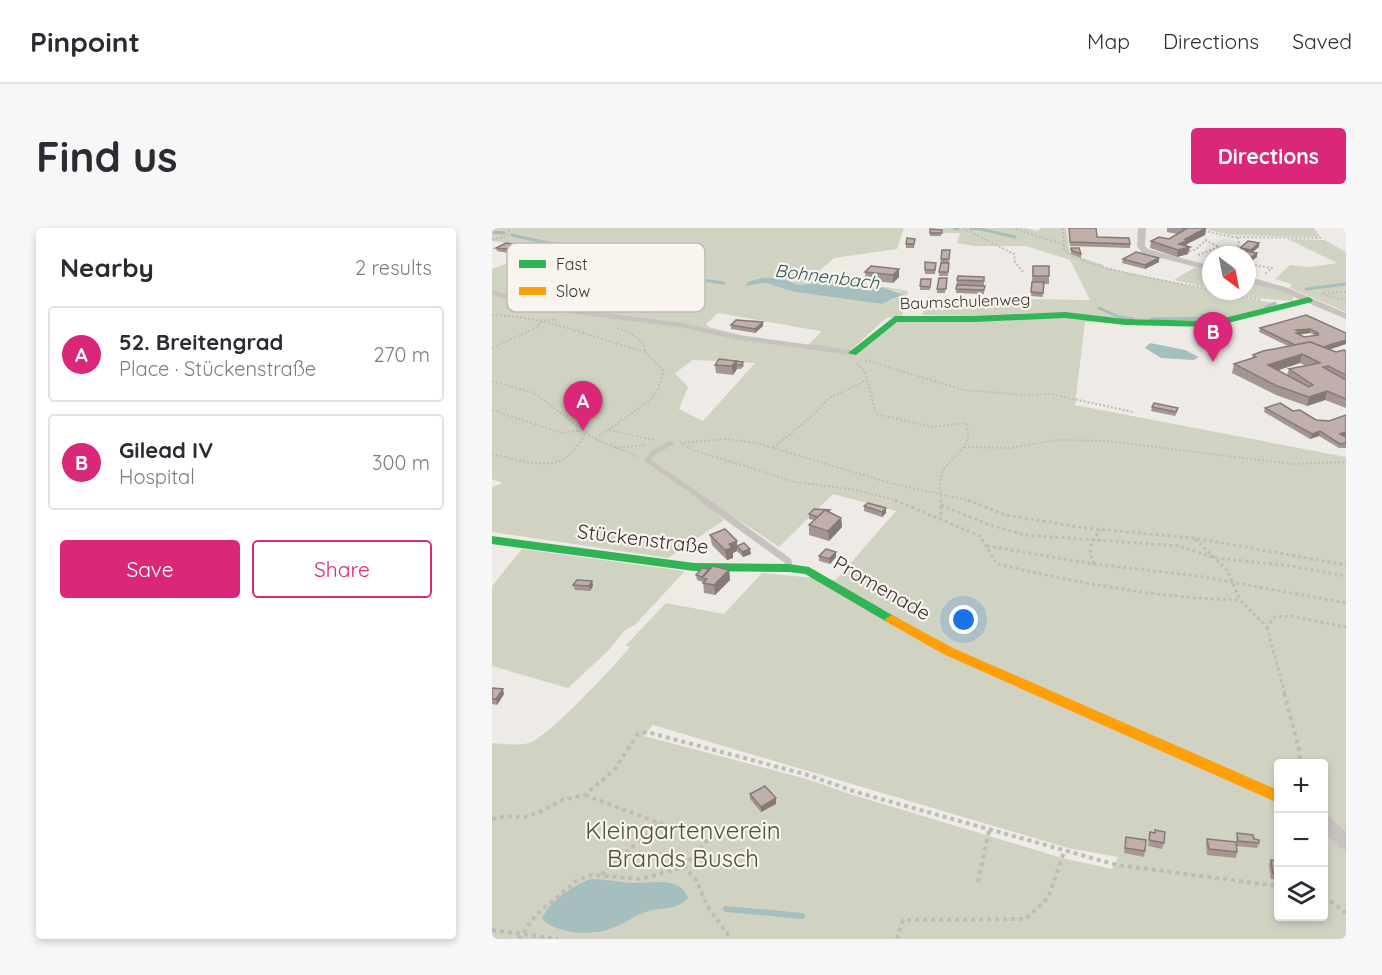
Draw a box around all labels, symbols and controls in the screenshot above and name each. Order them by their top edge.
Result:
text: Pinpoint [30,24,140,59]
text: Map [1087,28,1130,54]
text: Directions [1163,28,1259,54]
text: Saved [1292,28,1352,54]
button: Directions [1191,128,1346,184]
text: Find us [36,130,178,183]
legend [507,243,705,312]
north arrow [1202,246,1256,300]
text: Nearby [60,251,154,284]
text: Fast [556,254,587,274]
text: 2 results [355,255,432,280]
water label: Bohnenbach [773,259,881,294]
text: Slow [556,281,590,301]
street label: Baumschulenweg [899,289,1031,313]
pin: B [1194,312,1232,362]
text: 52. Breitengrad [119,328,283,356]
text: A [75,342,88,367]
text: 270 m [373,342,430,367]
text: Place · Stückenstraße [119,356,316,381]
pin: A [564,382,602,431]
text: Gilead IV [119,436,213,464]
text: B [75,450,88,475]
text: 300 m [372,450,430,475]
text: Hospital [119,464,195,489]
street label: Stückenstraße [576,518,710,559]
button: Save [60,540,240,598]
button: Share [252,540,432,598]
street label: Promenade [829,550,935,625]
your location [949,605,978,634]
map controls [1274,759,1328,921]
button: + [1274,759,1328,813]
button: − [1274,813,1328,867]
park label: Kleingartenverein Brands Busch [585,815,781,873]
button: layers [1274,867,1328,921]

